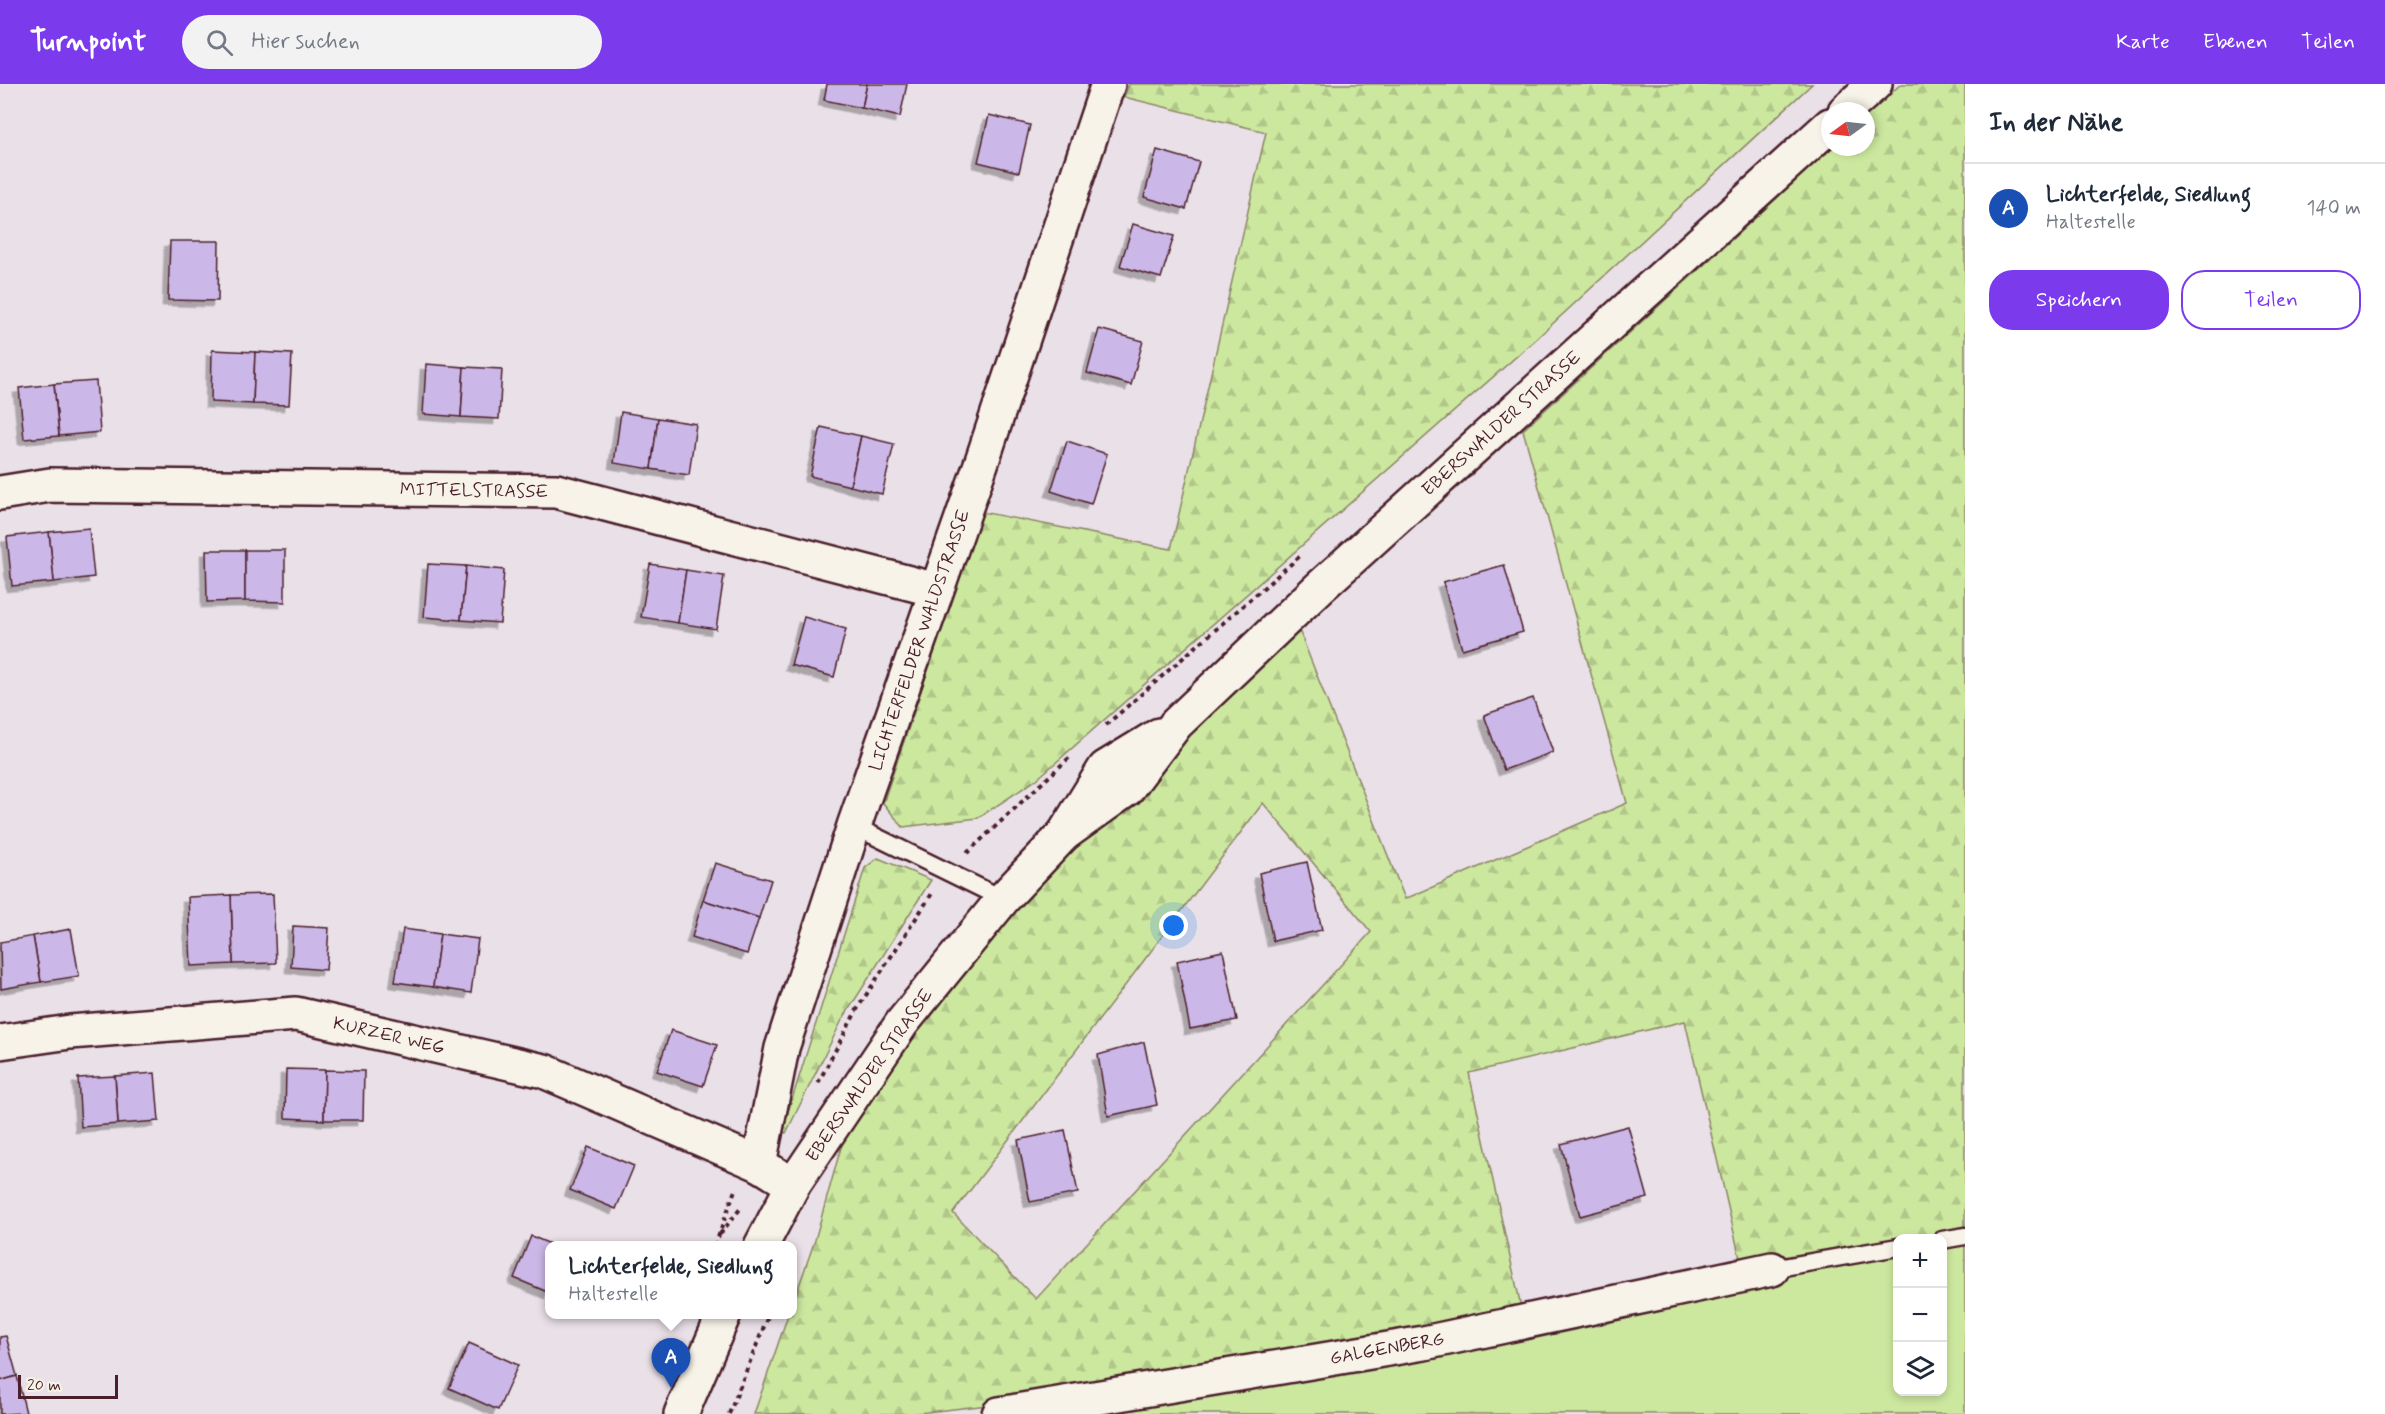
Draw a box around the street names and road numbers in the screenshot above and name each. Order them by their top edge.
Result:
street label: EBERSWALDER STRASSE [1417,346,1587,502]
street label: MITTELSTRASSE [400,478,549,504]
street label: LICHTERFELDER WALDSTRASSE [864,506,976,774]
street label: EBERSWALDER STRASSE [801,984,939,1167]
street label: KURZER WEG [331,1012,447,1060]
street label: GALGENBERG [1328,1327,1446,1371]

